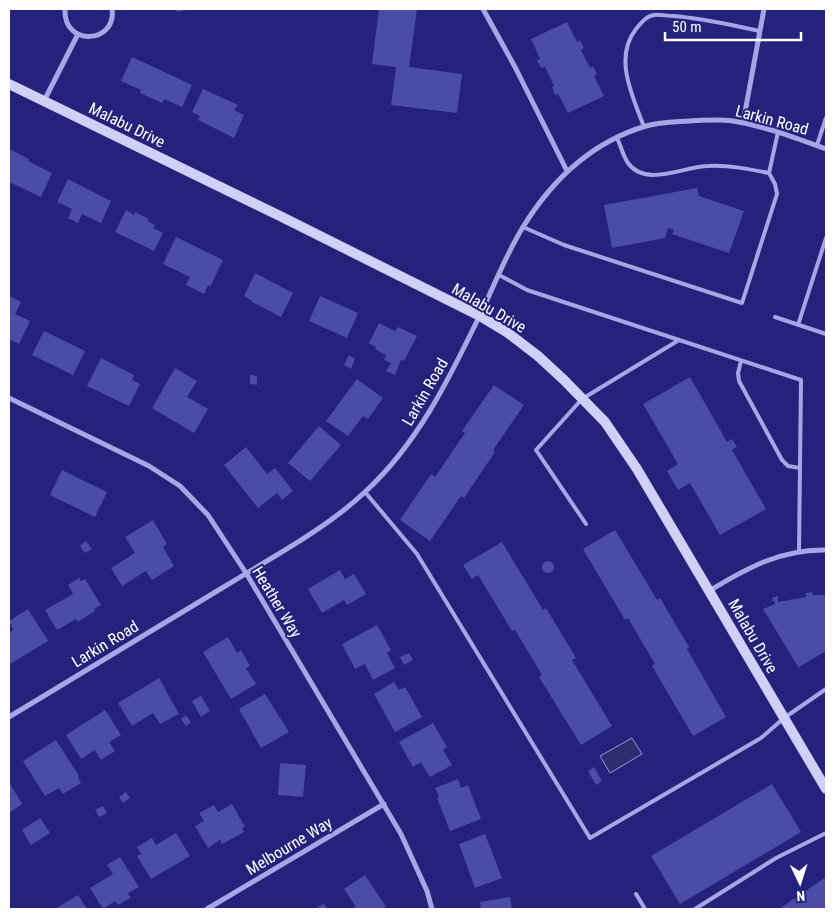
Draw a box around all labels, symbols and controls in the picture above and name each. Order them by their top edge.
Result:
scale bar [665,10,801,42]
text: 50 m [672,18,702,36]
street label: Malabu Drive [86,98,168,152]
street label: Larkin Road [734,101,810,139]
street label: Malabu Drive [449,279,529,337]
street label: Larkin Road [398,355,452,429]
street label: Heather Way [248,563,306,641]
street label: Malabu Drive [724,596,782,676]
street label: Larkin Road [68,617,142,671]
street label: Melbourne Way [243,813,336,879]
north arrow [775,858,825,908]
text: N [796,888,806,904]

